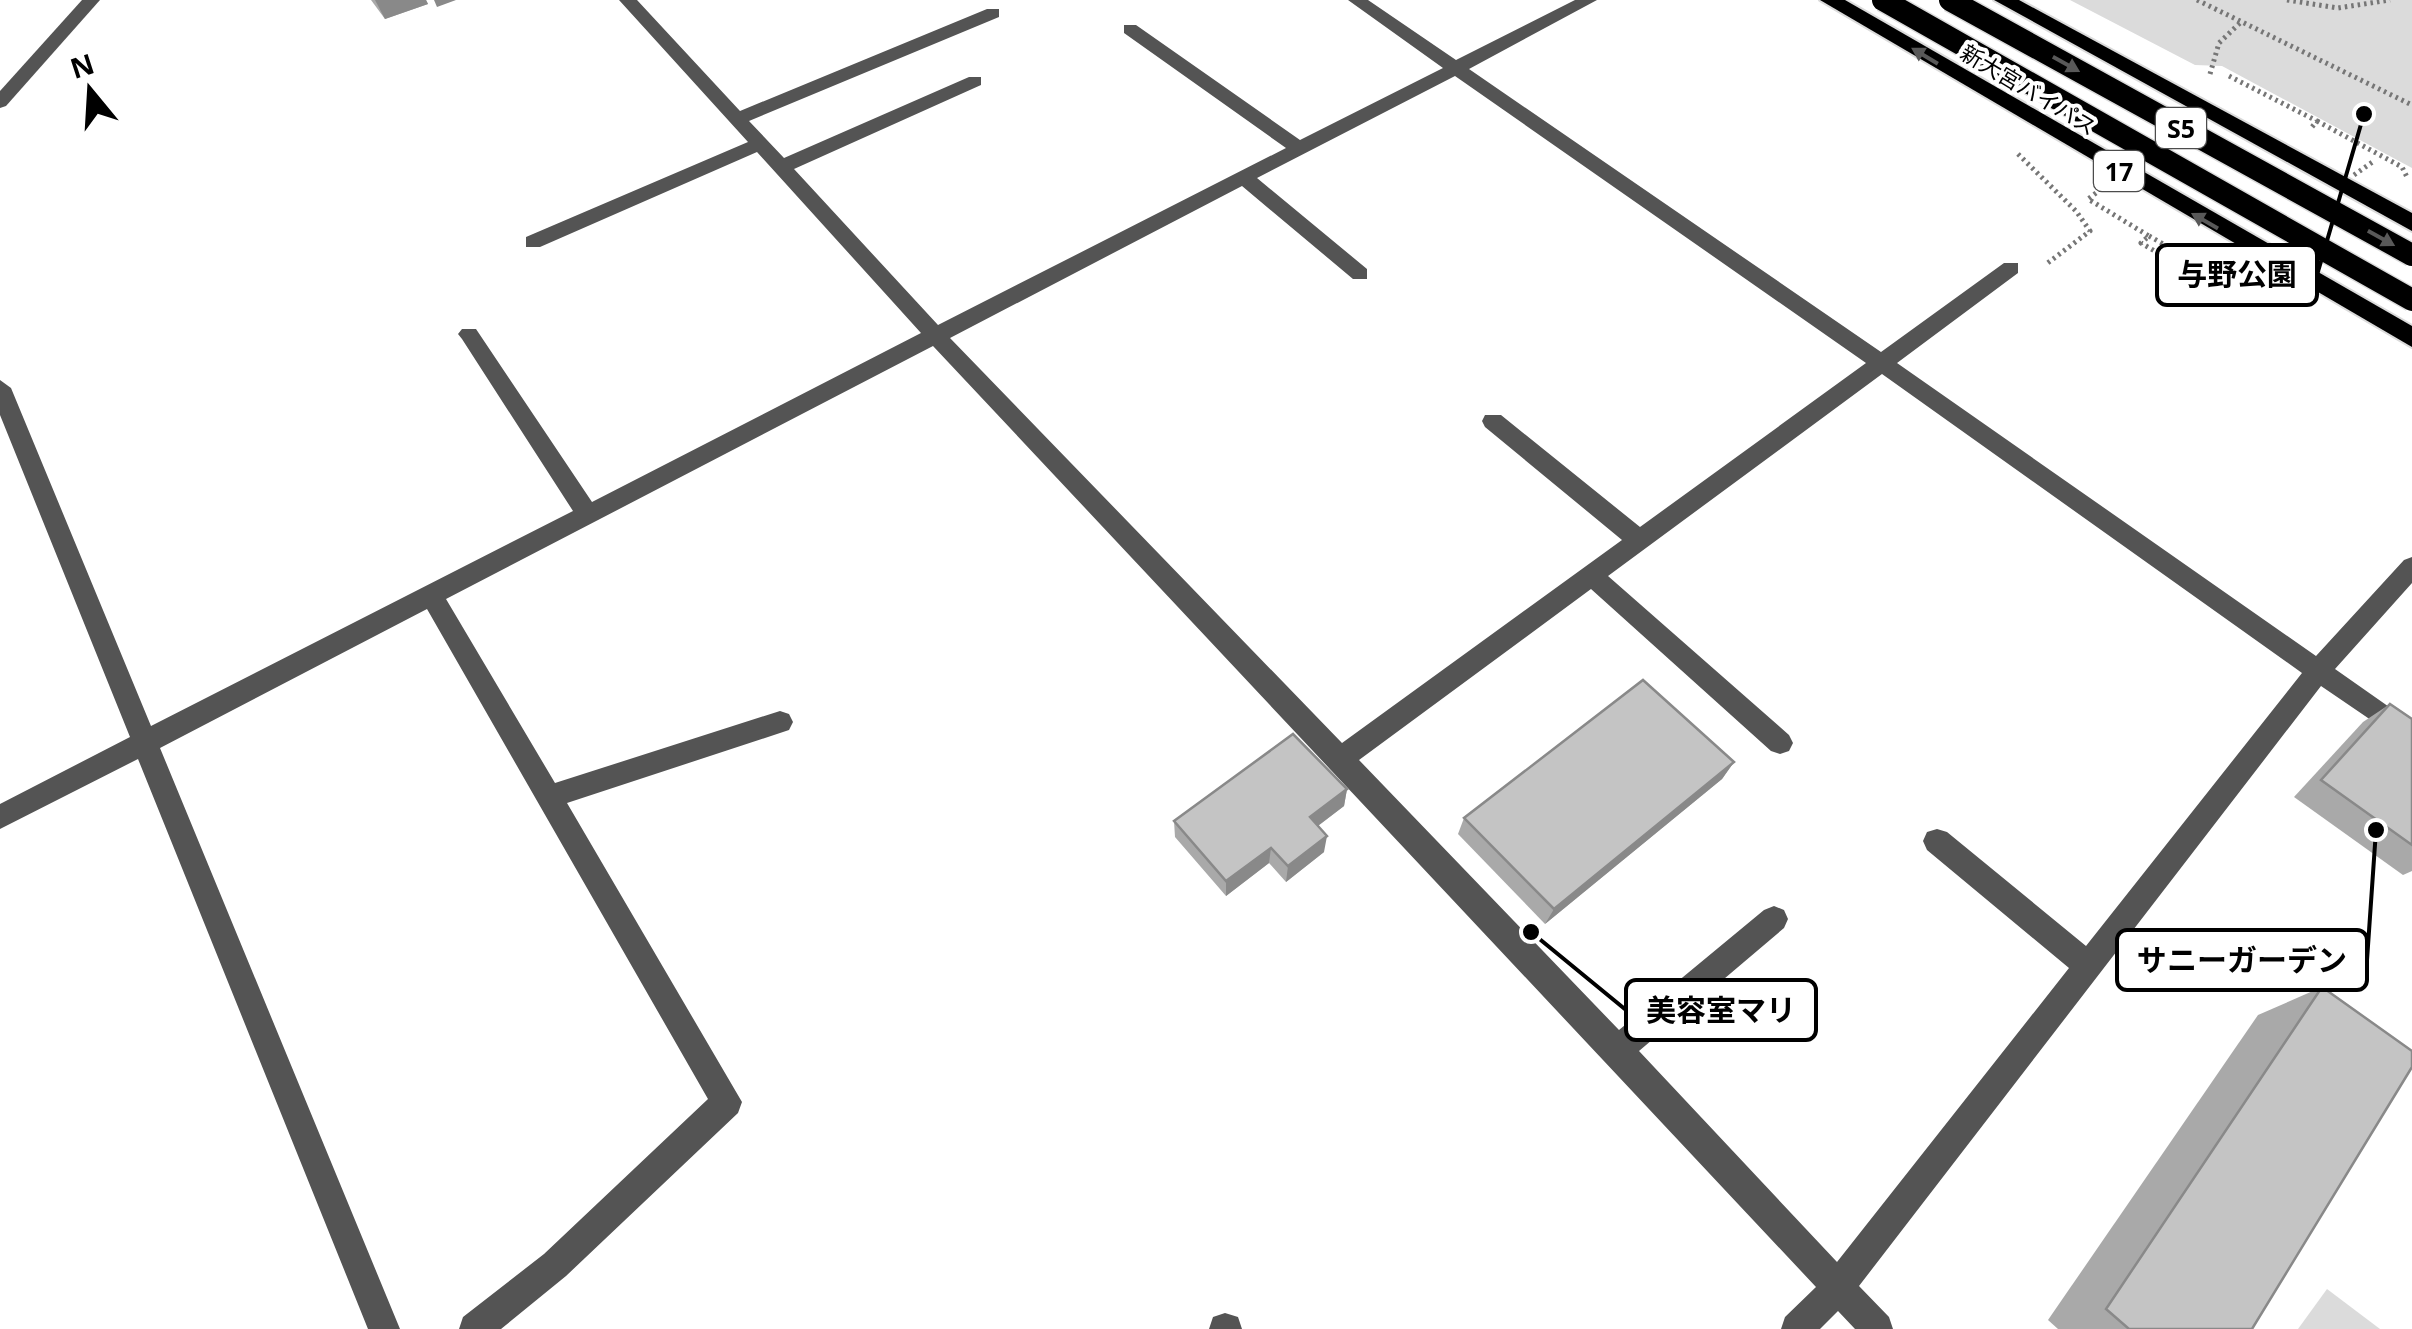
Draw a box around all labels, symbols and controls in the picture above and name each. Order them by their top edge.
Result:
street label: 新大宮バイパス [1955,37,2103,141]
north arrow [40,40,140,140]
text: N [65,44,99,87]
one-way arrow [1911,48,1939,66]
one-way arrow [2051,56,2080,73]
road number: S5 [2156,108,2206,148]
road number: 17 [2094,151,2144,191]
one-way arrow [2191,212,2220,229]
one-way arrow [2366,230,2395,247]
callout: 与野公園 [2157,245,2317,305]
text: 与野公園 [2177,253,2297,294]
callout: サニーガーデン [2117,930,2367,990]
text: サニーガーデン [2137,939,2347,980]
callout: 美容室マリ [1626,980,1816,1040]
text: 美容室マリ [1646,989,1796,1030]

